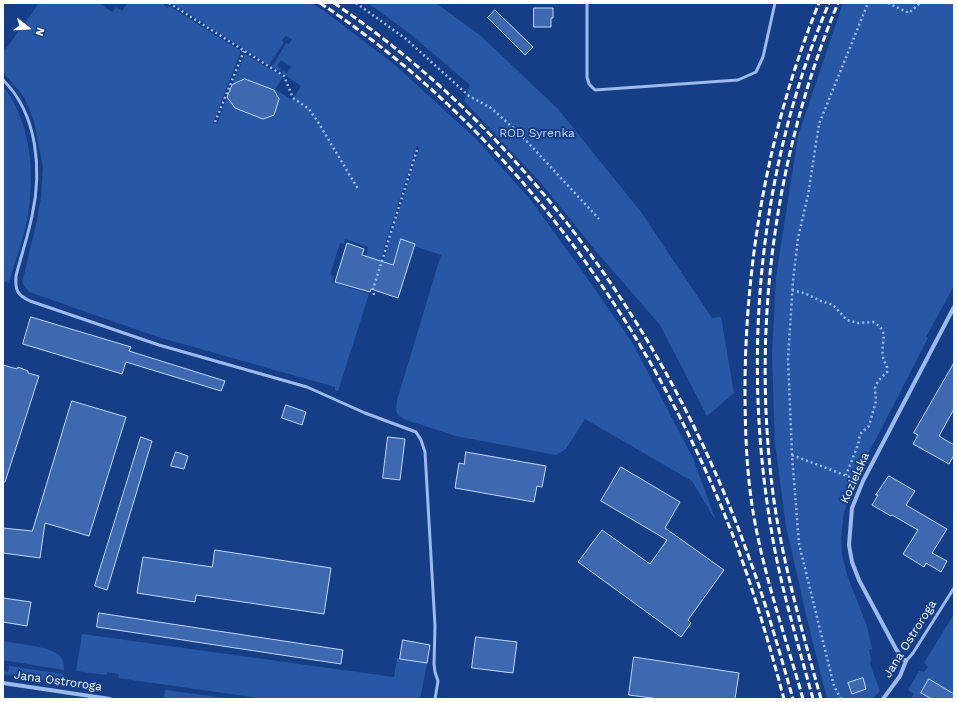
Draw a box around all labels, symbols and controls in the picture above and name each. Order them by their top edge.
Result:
north arrow [8,8,48,48]
text: N [33,26,47,37]
park label: ROD Syrenka [499,126,575,140]
street label: Kozielska [837,450,873,506]
street label: Jana Ostroroga [880,597,940,681]
street label: Jana Ostroroga [13,668,103,694]

